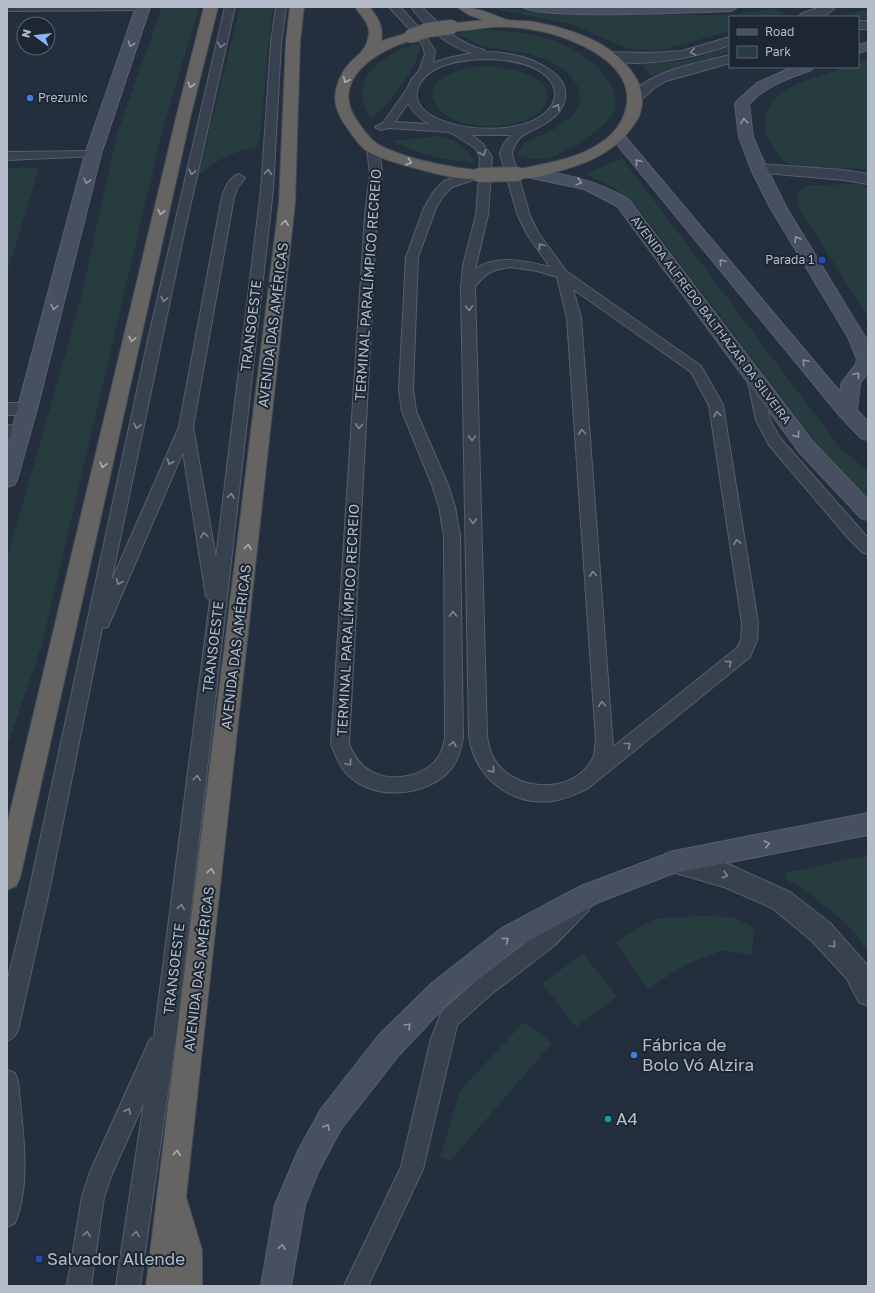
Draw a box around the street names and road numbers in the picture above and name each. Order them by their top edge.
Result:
street label: TERMINAL PARALÍMPICO RECREIO [351,168,384,402]
street label: AVENIDA ALFREDO BALTHAZAR DA SILVEIRA [628,213,795,427]
street label: AVENIDA DAS AMÉRICAS [254,241,291,408]
street label: TRANSOESTE [236,279,265,373]
street label: TERMINAL PARALÍMPICO RECREIO [333,503,362,737]
street label: AVENIDA DAS AMÉRICAS [217,563,254,730]
street label: TRANSOESTE [198,600,227,694]
street label: AVENIDA DAS AMÉRICAS [180,885,217,1052]
street label: TRANSOESTE [159,922,188,1016]

